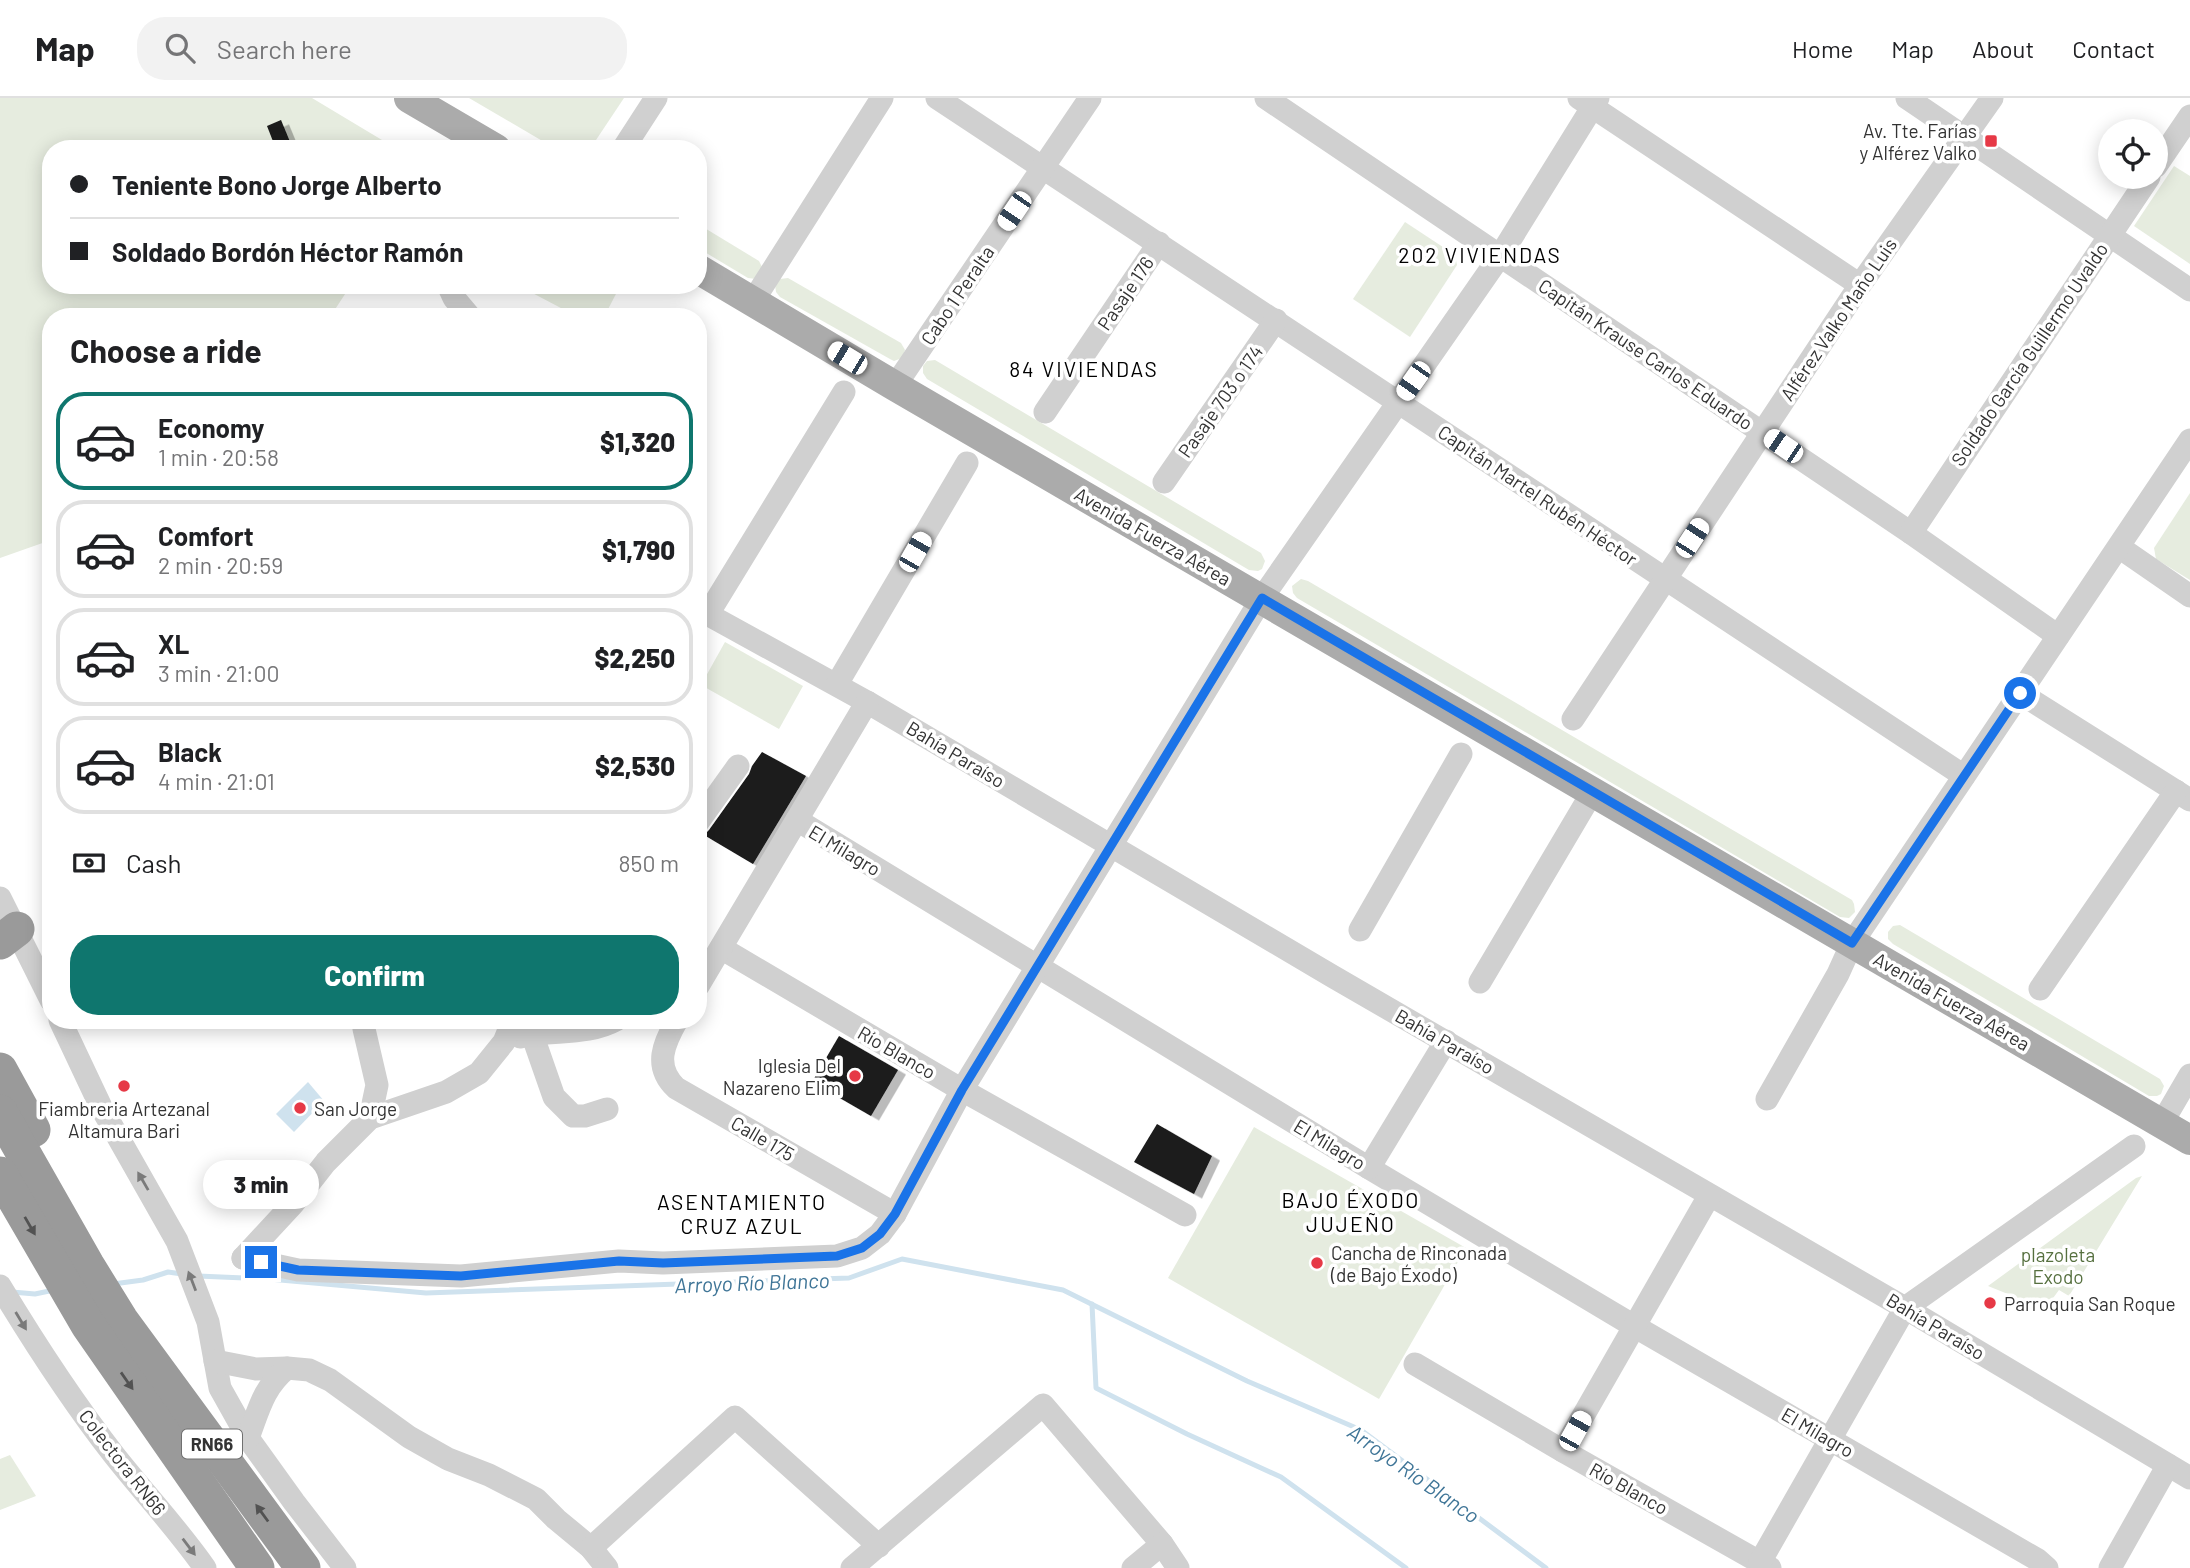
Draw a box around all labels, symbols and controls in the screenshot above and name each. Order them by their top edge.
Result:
search box [137,17,627,80]
text: Map [35,28,95,68]
icon: search [161,29,199,67]
text: Search here [217,33,352,64]
text: Home [1792,34,1853,63]
text: Map [1891,34,1934,63]
text: About [1972,34,2034,63]
text: Contact [2072,34,2155,63]
place label: Av. Tte. Farías y Alférez Valko [1859,119,1977,164]
map controls [2098,119,2168,189]
button: locate [2098,119,2168,189]
marker: Av. Tte. Farías y Alférez Valko [1983,133,1999,149]
text: Teniente Bono Jorge Alberto [112,169,442,200]
car [994,188,1035,234]
street label: Alférez Valko Maño Luis [1775,233,1901,405]
text: Soldado Bordón Héctor Ramón [112,236,463,267]
street label: Soldado García Guillermo Uvaldo [1946,238,2112,470]
street label: Cabo 1 Peralta [915,241,999,349]
district label: 202 VIVIENDAS [1398,242,1562,267]
street label: Pasaje 176 [1092,252,1158,334]
street label: Capitán Krause Carlos Eduardo [1534,274,1758,434]
text: Choose a ride [70,331,262,369]
car [824,338,871,378]
street label: Pasaje 703 o 174 [1173,340,1267,462]
district label: 84 VIVIENDAS [1009,356,1159,381]
car [1393,358,1434,404]
icon: car [74,410,137,473]
text: Economy [158,412,264,443]
street label: Capitán Martel Rubén Héctor [1434,420,1642,570]
text: $1,320 [600,426,675,457]
car [1760,426,1807,466]
text: 1 min · 20:58 [158,443,279,471]
street label: Avenida Fuerza Aérea [1071,482,1235,590]
car [1672,515,1713,561]
icon: car [74,518,137,581]
text: Comfort [158,520,254,551]
car [896,529,935,575]
text: $1,790 [602,534,675,565]
text: 2 min · 20:59 [158,551,283,579]
icon: car [74,626,137,689]
text: XL [158,628,189,659]
text: $2,250 [595,642,675,673]
text: 3 min · 21:00 [158,659,280,687]
route start [2004,677,2036,709]
street label: Bahía Paraíso [903,716,1009,792]
icon: car [74,734,137,797]
text: Black [158,736,222,767]
text: $2,530 [595,750,675,781]
text: 4 min · 21:01 [158,767,275,795]
street label: El Milagro [805,820,885,880]
icon: cash [70,844,108,882]
text: Cash [126,847,181,878]
text: 850 m [619,849,679,877]
button: Confirm [70,935,679,1015]
street label: Avenida Fuerza Aérea [1870,947,2034,1055]
street label: Bahía Paraíso [1391,1003,1499,1079]
street label: Río Blanco [854,1021,940,1083]
place label: Iglesia Del Nazareno Elim [723,1054,841,1099]
marker: Iglesia Del Nazareno Elim [847,1068,863,1084]
marker: Fiambreria Artezanal Altamura Bari [116,1078,132,1094]
place label: Fiambreria Artezanal Altamura Bari [38,1097,210,1142]
place label: San Jorge [314,1097,397,1120]
marker: San Jorge [292,1100,308,1116]
street label: Calle 175 [727,1111,799,1165]
street label: El Milagro [1290,1114,1370,1174]
callout: 3 min [203,1160,319,1210]
text: 3 min [233,1170,289,1198]
one-way arrow [137,1171,149,1191]
district label: BAJO ÉXODO JUJEÑO [1282,1187,1420,1236]
district label: ASENTAMIENTO CRUZ AZUL [657,1189,827,1238]
one-way arrow [23,1216,36,1235]
place label: Cancha de Rinconada (de Bajo Éxodo) [1330,1241,1507,1286]
park label: plazoleta Exodo [2021,1243,2095,1288]
route end [245,1246,277,1278]
marker: Cancha de Rinconada (de Bajo Éxodo) [1309,1255,1325,1271]
water label: Arroyo Río Blanco [674,1267,830,1297]
one-way arrow [187,1271,198,1292]
street label: Bahía Paraíso [1883,1288,1989,1364]
place label: Parroquia San Roque [2004,1292,2176,1315]
marker: Parroquia San Roque [1982,1295,1998,1311]
one-way arrow [15,1312,28,1331]
one-way arrow [120,1372,134,1390]
street label: El Milagro [1778,1402,1858,1462]
street label: Colectora RN66 [75,1405,171,1519]
car [1556,1408,1595,1454]
water label: Arroyo Río Blanco [1343,1418,1485,1528]
road number: RN66 [182,1429,242,1458]
street label: Río Blanco [1586,1457,1672,1519]
one-way arrow [256,1504,270,1522]
one-way arrow [181,1537,196,1555]

